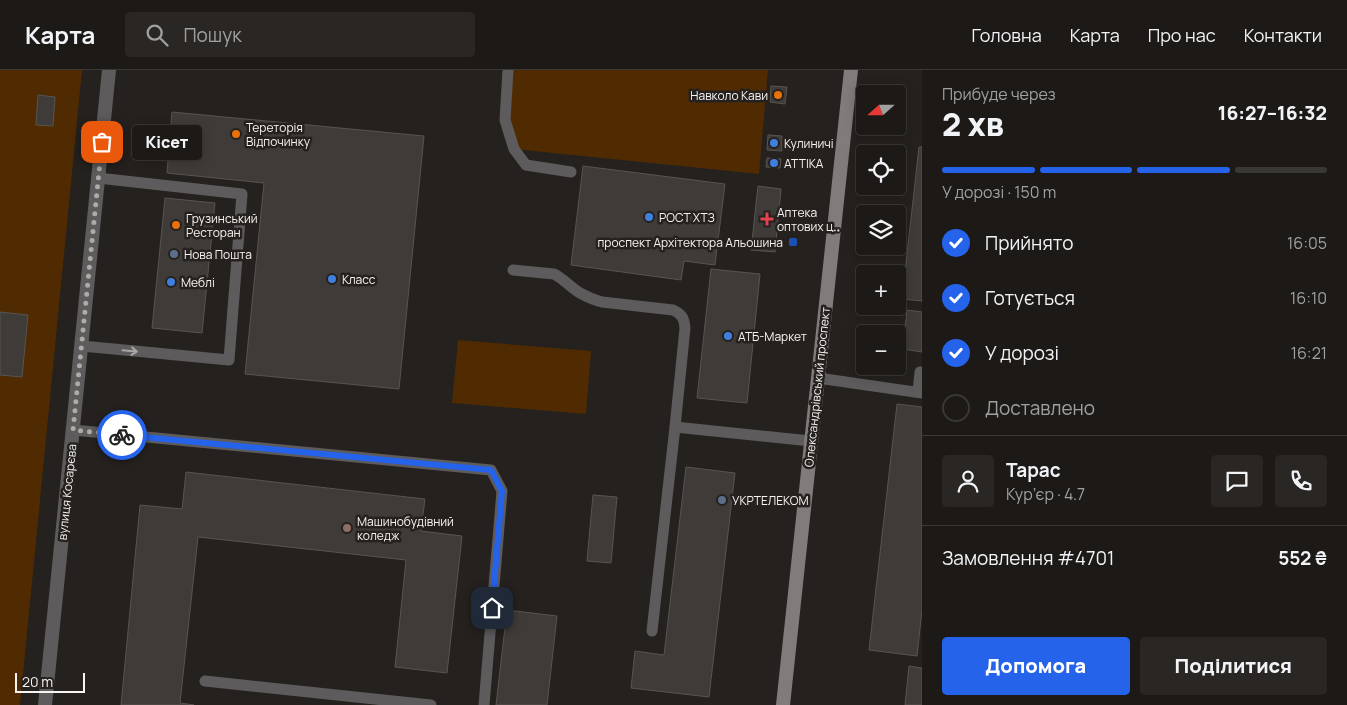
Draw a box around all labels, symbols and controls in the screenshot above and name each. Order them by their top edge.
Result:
search box [125,12,475,57]
text: Карта [25,18,95,51]
icon: search [143,21,171,49]
text: Пошук [183,22,242,48]
text: Головна [972,23,1042,47]
text: Карта [1070,23,1120,47]
text: Про нас [1148,23,1216,47]
text: Контакти [1244,23,1322,47]
text: Прибуде через [942,83,1056,105]
north arrow [856,85,906,135]
map controls [856,85,906,375]
place label: Навколо Кави [690,87,768,104]
marker: Навколо Кави [772,89,784,101]
text: 16:27–16:32 [1218,100,1327,126]
text: 2 хв [942,102,1004,146]
place label: Тереторія Відпочинку [246,119,311,150]
pin [81,121,123,163]
callout: Кісет [132,124,202,160]
icon: bag [88,128,116,156]
marker: Тереторія Відпочинку [230,128,242,140]
text: Кісет [146,131,188,153]
place label: Кулиничі [784,135,834,152]
marker: Кулиничі [768,137,780,149]
button: locate [856,145,906,195]
place label: АТТІКА [784,155,824,172]
marker: АТТІКА [768,157,780,169]
text: У дорозі · 150 m [942,181,1056,203]
place label: Аптека оптових ц‥ [777,204,840,235]
button: layers [856,205,906,255]
place label: РОСТ ХТЗ [659,209,715,226]
place label: Грузинський Ресторан [186,210,258,241]
marker: РОСТ ХТЗ [643,211,655,223]
marker: Аптека оптових ц‥ [761,213,773,225]
marker: Грузинський Ресторан [170,219,182,231]
icon: check [942,229,970,257]
text: Прийнято [985,230,1073,256]
text: 16:05 [1287,232,1327,254]
place label: проспект Архітектора Альошина [597,234,783,251]
marker: проспект Архітектора Альошина [787,236,799,248]
place label: Нова Пошта [184,246,252,263]
marker: Нова Пошта [168,248,180,260]
button: + [856,265,906,315]
place label: Класс [342,271,376,288]
marker: Класс [326,273,338,285]
place label: Меблі [181,274,215,291]
marker: Меблі [165,276,177,288]
icon: check [942,284,970,312]
text: Готується [985,285,1075,311]
text: 16:10 [1290,287,1327,309]
street label: Олександрівський проспект [800,306,834,468]
button: − [856,325,906,375]
place label: АТБ-Маркет [738,328,807,345]
marker: АТБ-Маркет [722,330,734,342]
icon: check [942,339,970,367]
text: У дорозі [985,340,1059,366]
text: 16:21 [1291,342,1327,364]
one-way arrow [122,346,138,355]
text: Доставлено [985,395,1095,421]
courier [97,410,147,460]
icon: bike [108,421,136,449]
street label: вулиця Косарєва [54,443,80,541]
button: person [942,455,994,507]
button: chat [1211,455,1263,507]
button: phone [1275,455,1327,507]
text: Тарас [1006,457,1061,483]
text: Кур’єр · 4.7 [1006,483,1085,505]
place label: УКРТЕЛЕКОМ [732,492,809,509]
marker: УКРТЕЛЕКОМ [716,494,728,506]
place label: Машинобудівний коледж [357,513,454,544]
marker: Машинобудівний коледж [341,522,353,534]
text: Замовлення #4701 [942,545,1114,571]
text: 552 ₴ [1278,545,1327,571]
pin [471,587,513,629]
icon: home [478,594,506,622]
button: Допомога [942,637,1130,695]
button: Поділитися [1140,637,1327,695]
scale bar [15,670,85,693]
text: 20 m [22,672,53,691]

